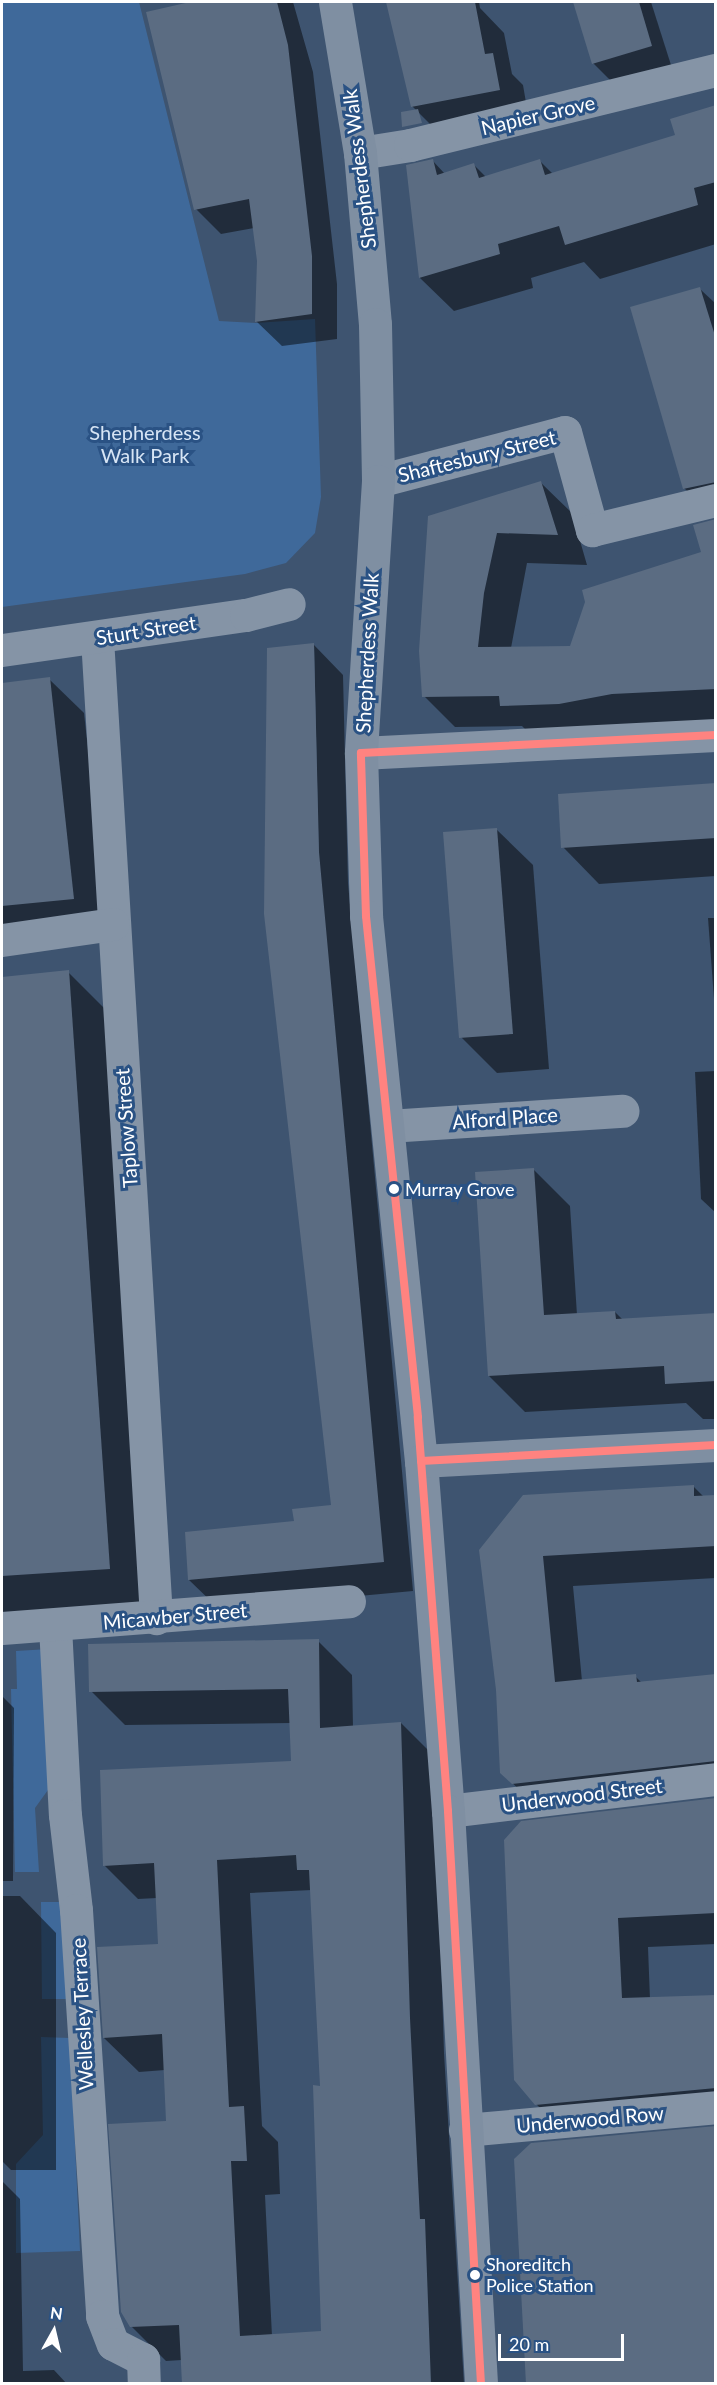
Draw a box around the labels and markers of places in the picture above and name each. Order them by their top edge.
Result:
place label: Murray Grove [405,1178,515,1200]
marker: Murray Grove [388,1183,400,1195]
place label: Shoreditch Police Station [486,2254,594,2296]
marker: Shoreditch Police Station [469,2269,481,2281]

